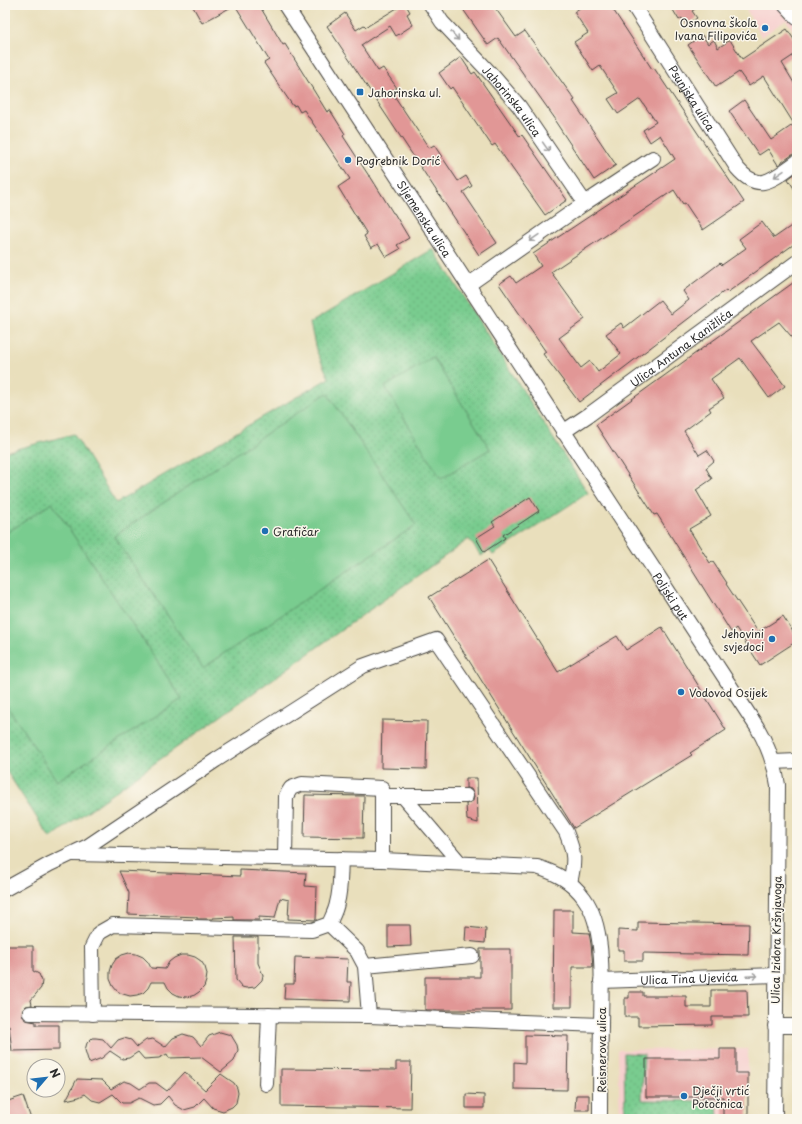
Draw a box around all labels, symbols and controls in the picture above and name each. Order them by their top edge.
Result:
place label: Osnovna škola Ivana Filipovića [675,14,757,44]
marker: Osnovna škola Ivana Filipovića [760,23,770,33]
one-way arrow [450,31,460,41]
street label: Jahorinska ulica [479,62,546,140]
street label: Psunjska ulica [665,62,720,134]
place label: Jahorinska ul. [368,84,441,101]
marker: Jahorinska ul. [355,87,365,97]
one-way arrow [542,141,550,152]
place label: Pogrebnik Dorić [356,152,441,169]
marker: Pogrebnik Dorić [343,155,353,165]
one-way arrow [774,170,785,178]
street label: Sljemenska ulica [393,177,456,260]
one-way arrow [529,234,540,242]
street label: Ulica Antuna Kanižlića [626,304,735,391]
place label: Grafičar [273,523,319,540]
marker: Grafičar [260,526,270,536]
street label: Poljski put [649,569,694,624]
place label: Jehovini svjedoci [722,625,764,655]
marker: Jehovini svjedoci [767,634,777,644]
place label: Vodovod Osijek [689,684,768,701]
marker: Vodovod Osijek [676,687,686,697]
street label: Ulica Izidora Kršnjavoga [766,876,786,1004]
street label: Ulica Tina Ujevića [640,968,739,988]
one-way arrow [745,972,758,980]
street label: Reisnerova ulica [593,1007,610,1093]
north arrow [26,1058,66,1098]
text: N [46,1065,65,1081]
place label: Dječji vrtić Potočnica [692,1082,749,1112]
marker: Dječji vrtić Potočnica [679,1091,689,1101]

